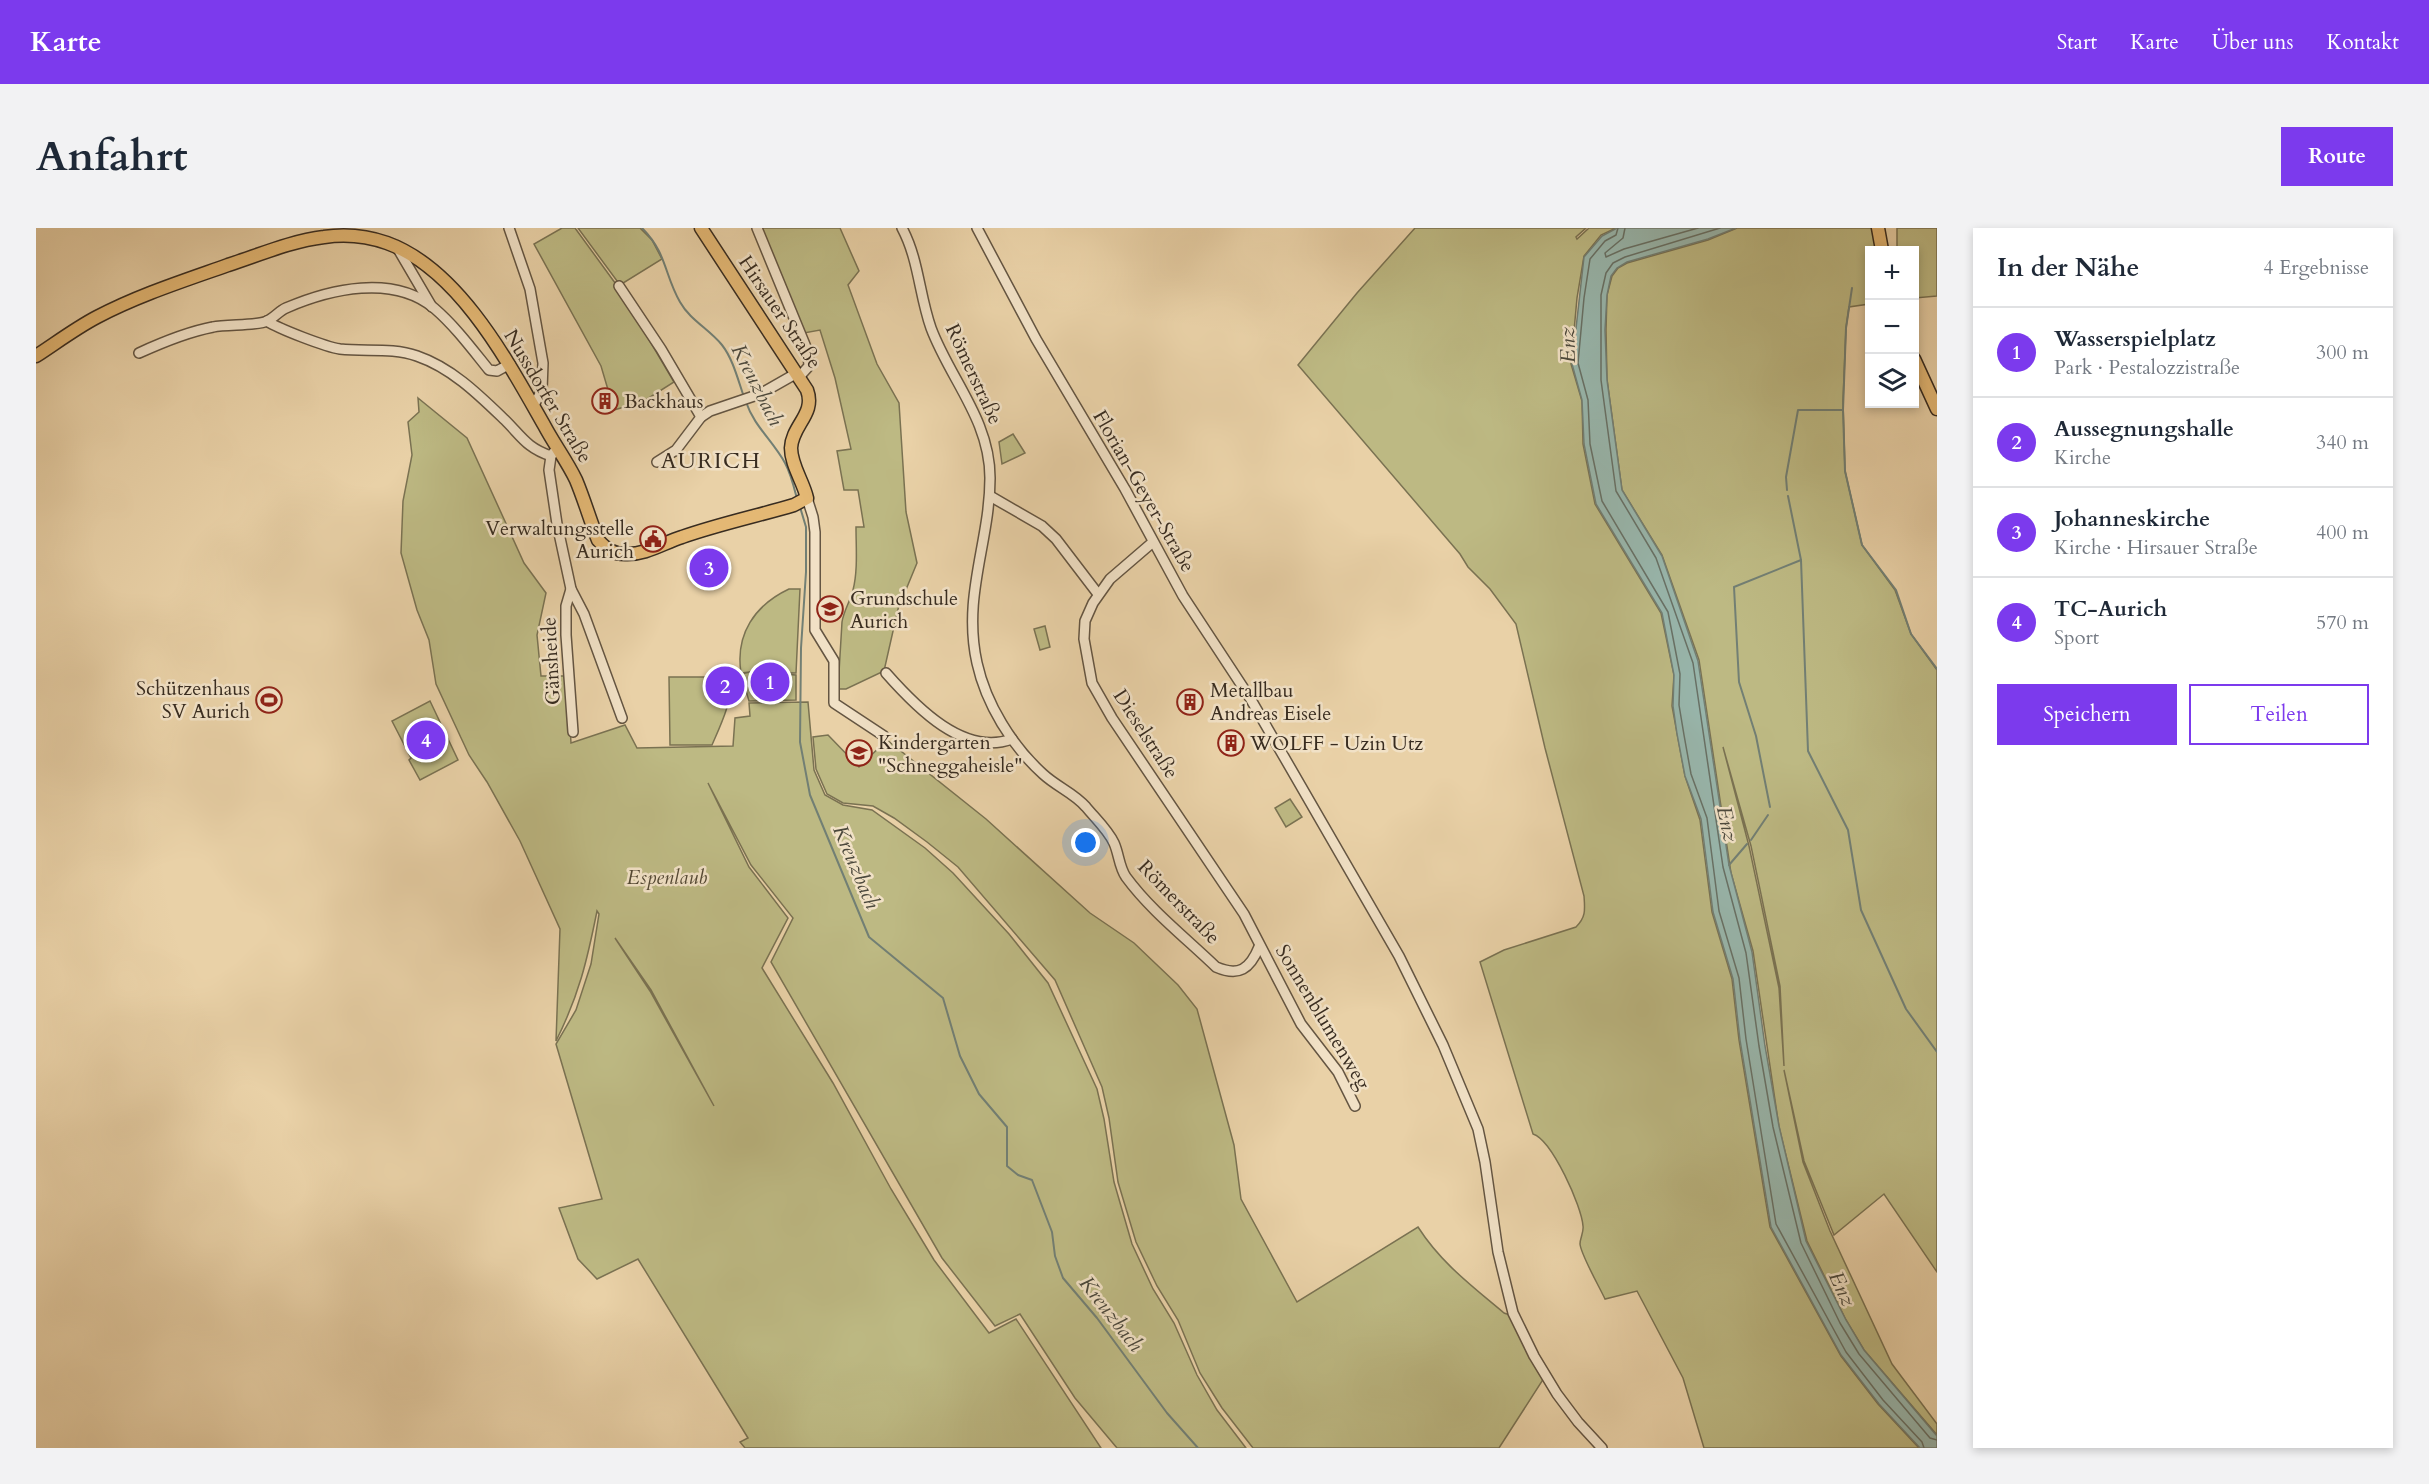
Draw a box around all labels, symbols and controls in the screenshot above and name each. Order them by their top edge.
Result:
text: Karte [30,23,102,61]
text: Start [2057,28,2097,57]
text: Karte [2130,28,2179,57]
text: Über uns [2212,28,2294,57]
text: Kontakt [2327,28,2399,57]
button: Route [2281,127,2393,186]
text: Anfahrt [36,128,188,185]
map controls [1865,246,1919,408]
button: + [1865,246,1919,300]
street label: Hirsauer Straße [732,250,828,374]
text: In der Nähe [1997,250,2139,285]
text: 4 Ergebnisse [2263,254,2369,281]
button: − [1865,300,1919,354]
street label: Römerstraße [939,319,1009,429]
street label: Nussdorfer Straße [497,324,599,468]
text: Wasserspielplatz [2054,324,2216,354]
water label: Enz [1553,326,1583,363]
water label: Kreuzbach [724,339,790,431]
text: 1 [2011,339,2022,366]
text: 300 m [2316,339,2369,366]
button: layers [1865,354,1919,408]
text: Park · Pestalozzistraße [2054,354,2240,381]
building icon: Backhaus [590,386,620,416]
place label: Backhaus [624,388,703,415]
street label: Florian-Geyer-Straße [1087,405,1201,577]
text: Aussegnungshalle [2054,414,2234,444]
text: 2 [2011,429,2022,456]
text: 340 m [2316,429,2369,456]
text: Kirche [2054,444,2111,471]
district label: AURICH [661,446,761,476]
text: Johanneskirche [2054,504,2210,534]
place label: Verwaltungsstelle Aurich [485,515,634,565]
text: 3 [2011,519,2022,546]
text: 400 m [2316,519,2369,546]
public building icon: Verwaltungsstelle Aurich [638,524,668,554]
text: Kirche · Hirsauer Straße [2054,534,2258,561]
pin: 3 [690,546,728,590]
place label: Grundschule Aurich [850,585,958,635]
school or university icon: Grundschule Aurich [815,594,845,624]
text: TC-Aurich [2054,594,2167,624]
text: 4 [2011,609,2022,636]
text: 570 m [2316,609,2369,636]
street label: Gänsheide [535,616,567,706]
text: Sport [2054,624,2099,651]
pin: 1 [750,660,790,704]
pin: 2 [706,664,744,708]
place label: Schützenhaus SV Aurich [136,675,250,725]
place label: Metallbau Andreas Eisele [1210,677,1331,727]
street label: Dieselstraße [1107,684,1185,784]
button: Speichern [1997,684,2177,745]
button: Teilen [2189,684,2369,745]
sports icon: Schützenhaus SV Aurich [254,685,284,715]
building icon: Metallbau Andreas Eisele [1175,687,1205,717]
pin: 4 [406,718,446,762]
building icon: WOLFF - Uzin Utz [1216,728,1246,758]
place label: Kindergarten "Schneggaheisle" [878,729,1022,779]
place label: WOLFF - Uzin Utz [1249,730,1423,757]
school or university icon: Kindergarten "Schneggaheisle" [844,738,874,768]
water label: Enz [1709,803,1745,845]
water label: Kreuzbach [825,821,887,913]
your location [1071,828,1100,857]
street label: Römerstraße [1132,854,1226,950]
park label: Espenlaub [627,864,707,891]
street label: Sonnenblumenweg [1269,940,1377,1095]
water label: Enz [1821,1267,1863,1312]
water label: Kreuzbach [1072,1270,1150,1358]

